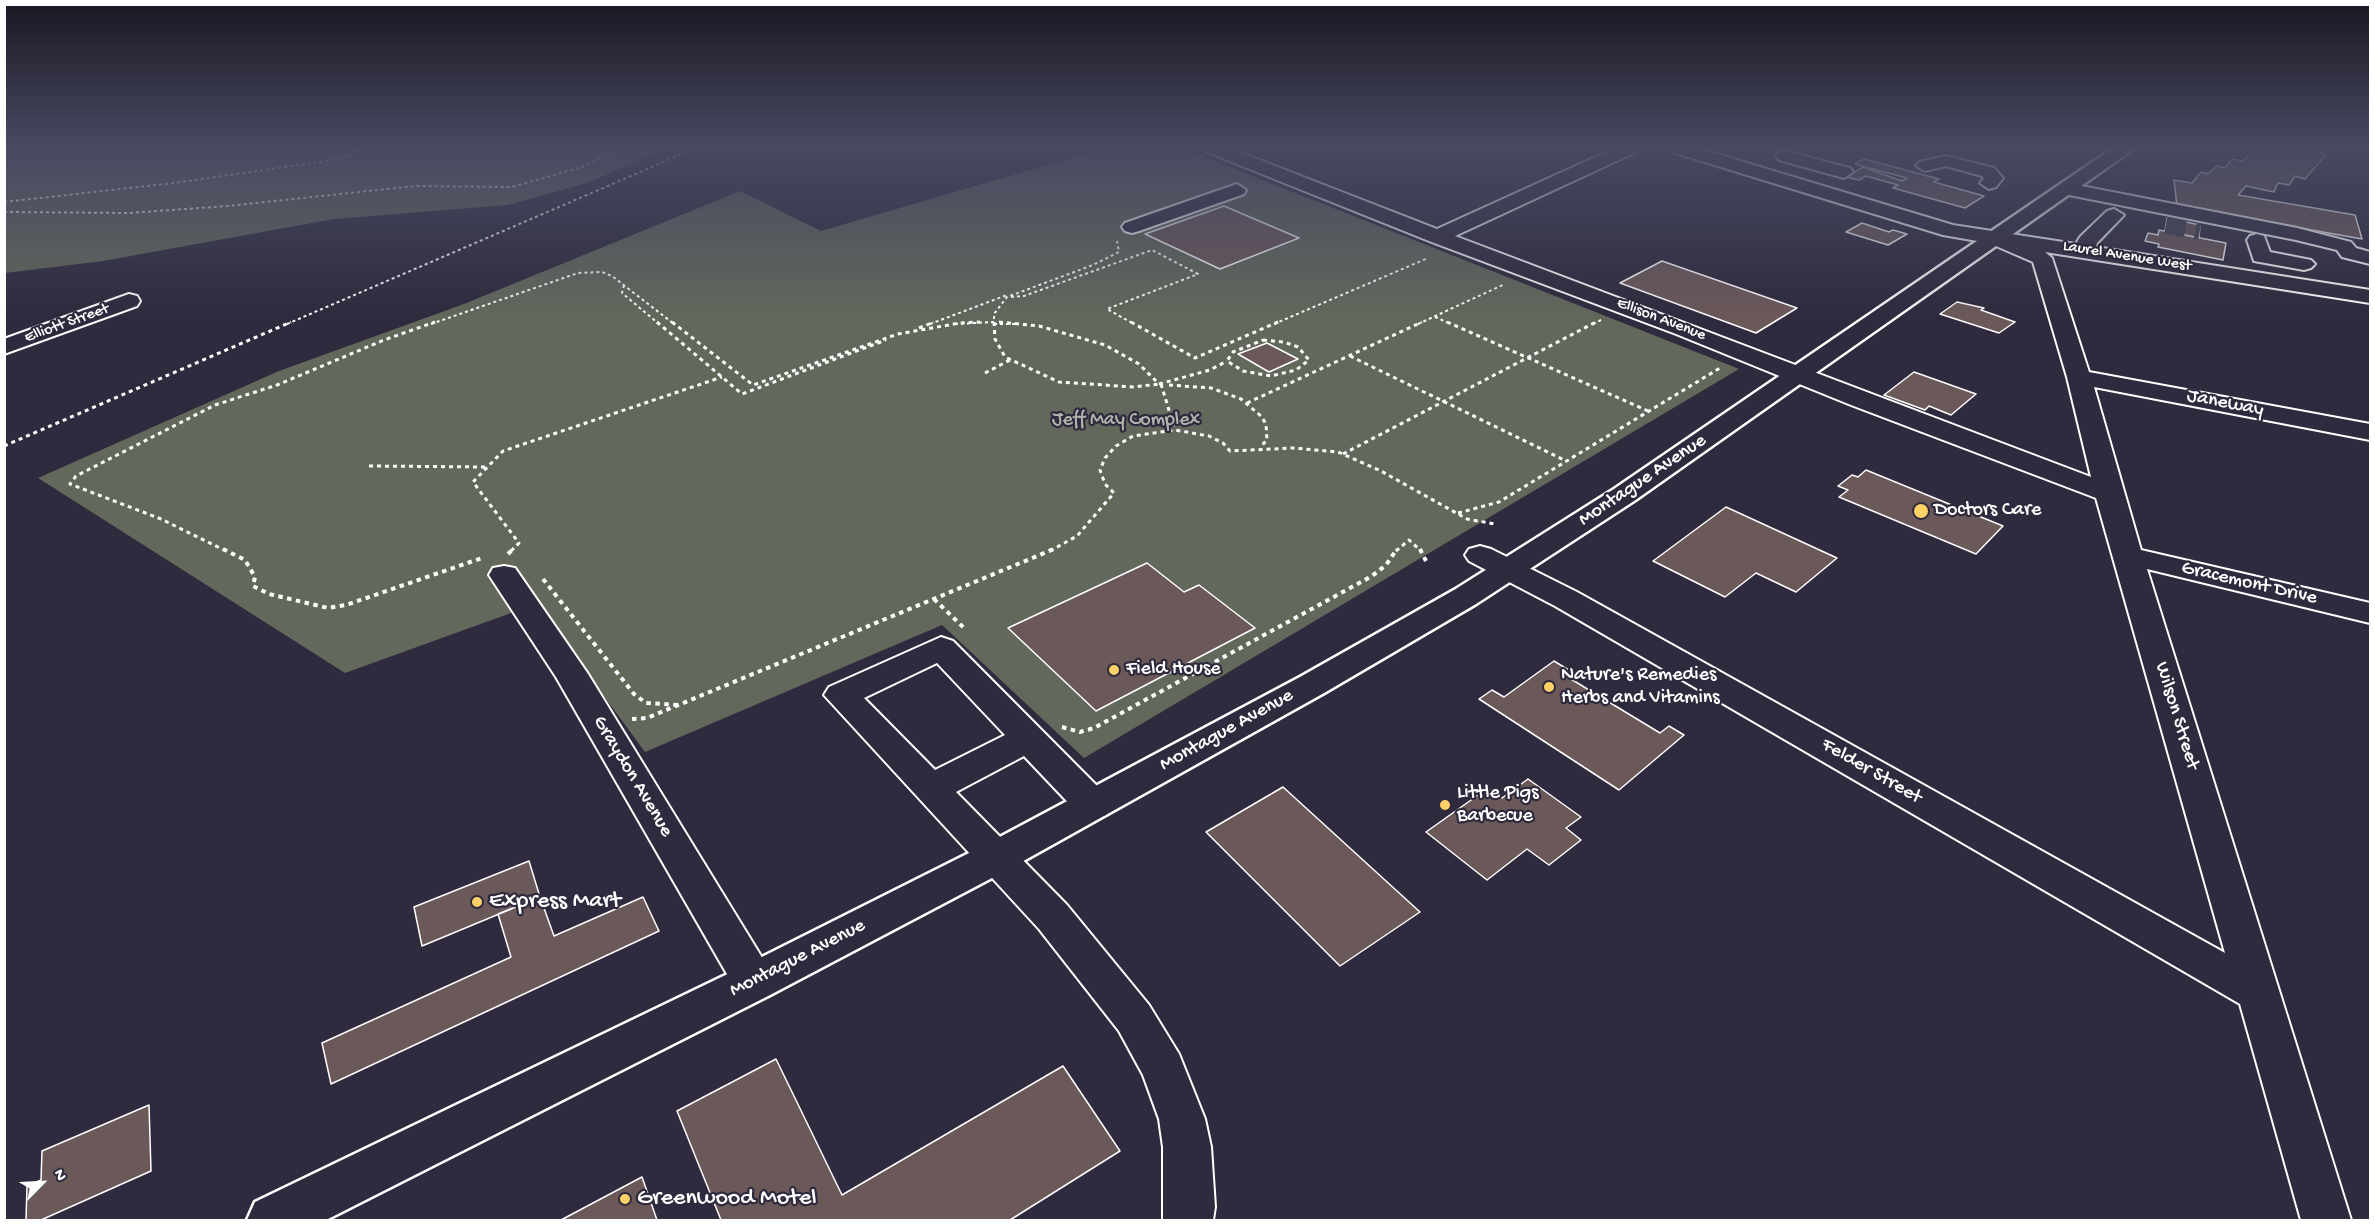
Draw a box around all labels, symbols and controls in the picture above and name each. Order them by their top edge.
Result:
street label: Laurel Avenue West [2061,237,2193,277]
street label: Ellison Avenue [1614,294,1708,346]
street label: Elliott Street [22,300,112,348]
street label: Janeway [2184,385,2266,423]
park label: Jeff May Complex [1052,409,1200,433]
street label: Montague Avenue [1575,429,1711,533]
place label: Doctors Care [1934,499,2041,523]
marker: Doctors Care [1912,502,1930,520]
street label: Gracemont Drive [2179,557,2319,611]
place label: Field House [1126,658,1221,682]
street label: Wilson Street [2148,659,2204,773]
marker: Field House [1107,663,1121,677]
place label: Nature's Remedies Herbs and Vitamins [1561,664,1720,711]
marker: Nature's Remedies Herbs and Vitamins [1542,680,1556,694]
street label: Montague Avenue [1156,684,1298,778]
street label: Graydon Avenue [586,712,678,842]
street label: Felder Street [1816,734,1926,810]
place label: Little Pigs Barbecue [1457,782,1539,829]
marker: Little Pigs Barbecue [1438,798,1452,812]
place label: Express Mart [489,888,621,916]
marker: Express Mart [470,895,484,909]
street label: Montague Avenue [726,914,870,1004]
north arrow [12,1153,72,1213]
text: N [48,1167,70,1184]
place label: Greenwood Motel [637,1185,817,1213]
marker: Greenwood Motel [618,1192,632,1206]

